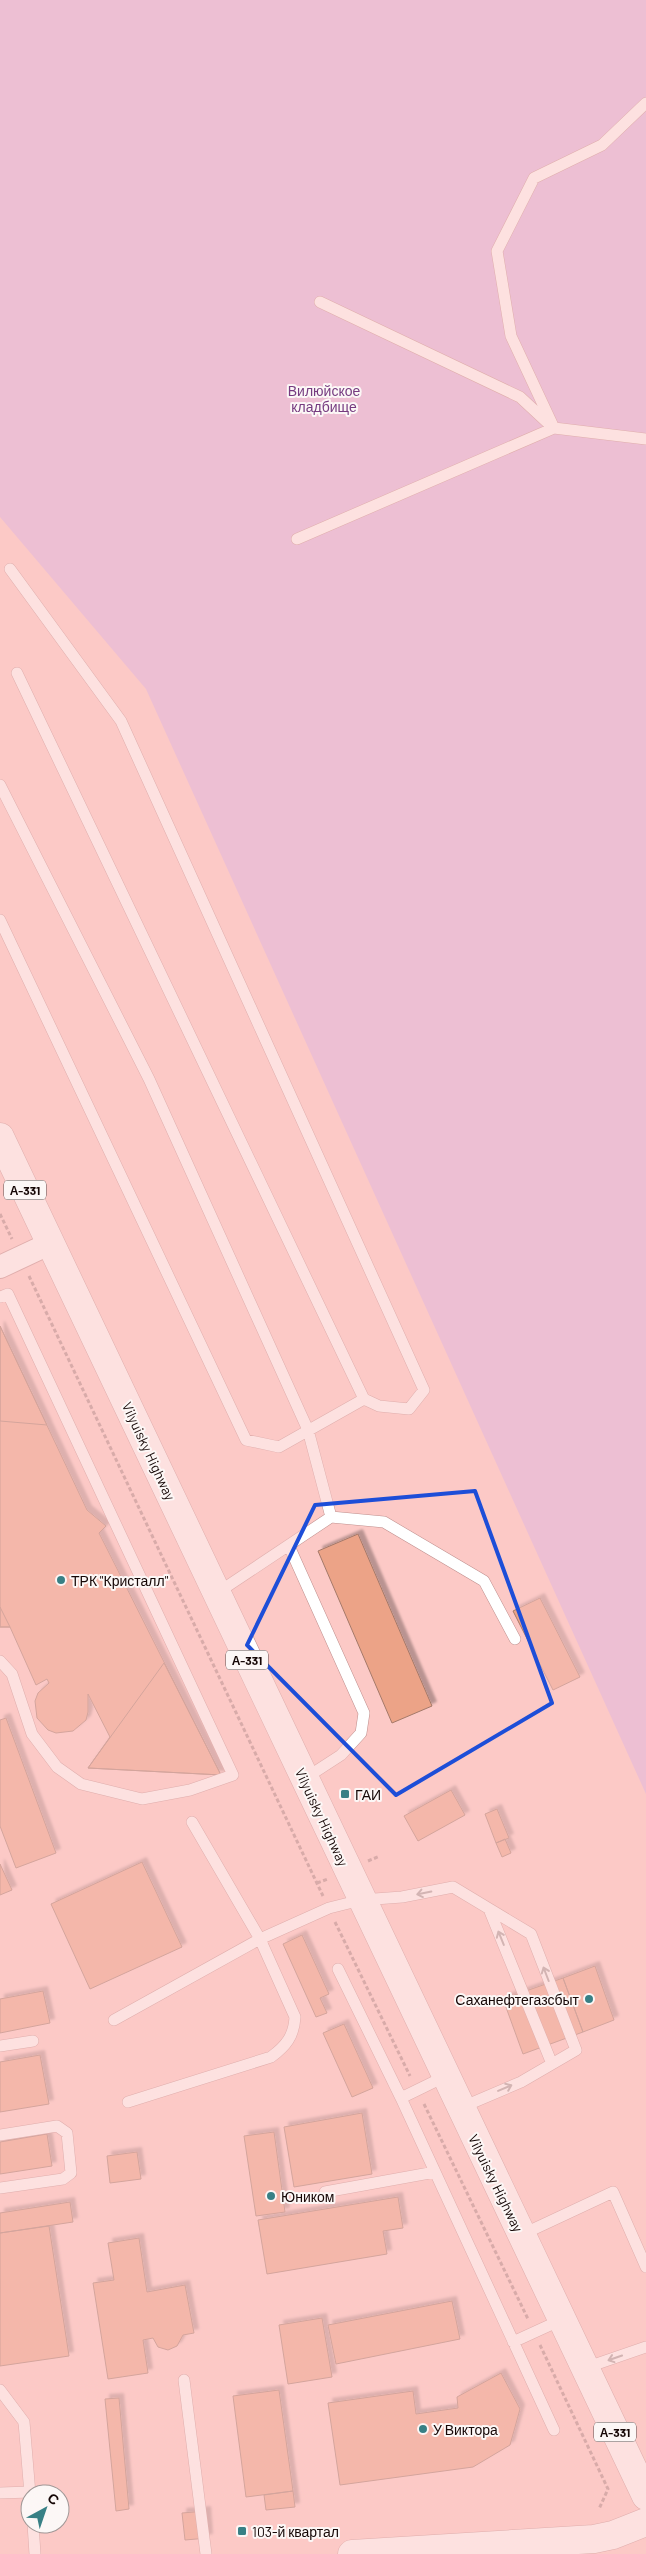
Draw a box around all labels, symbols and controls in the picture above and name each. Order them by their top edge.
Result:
park label: Вилюйское кладбище [288,382,360,415]
road number: А-331 [4,1180,46,1200]
street label: Vilyuisky Highway [119,1399,179,1503]
place label: ТРК "Кристалл" [71,1572,169,1589]
marker: ТРК "Кристалл" [55,1574,67,1586]
road number: А-331 [226,1650,268,1670]
street label: Vilyuisky Highway [292,1765,352,1869]
place label: ГАИ [355,1786,381,1803]
marker: ГАИ [339,1788,351,1800]
one-way arrow [417,1888,433,1898]
one-way arrow [496,1930,505,1946]
one-way arrow [541,1966,550,1982]
place label: Саханефтегазсбыт [455,1991,580,2008]
marker: Саханефтегазсбыт [583,1993,595,2005]
one-way arrow [497,2083,512,2093]
street label: Vilyuisky Highway [465,2131,527,2235]
place label: Юником [281,2188,334,2205]
marker: Юником [265,2190,277,2202]
one-way arrow [608,2354,624,2363]
place label: У Виктора [433,2421,498,2438]
road number: А-331 [594,2422,636,2442]
marker: У Виктора [417,2423,429,2435]
north arrow [20,2484,70,2534]
text: С [44,2489,63,2508]
place label: 103-й квартал [252,2523,339,2540]
marker: 103-й квартал [236,2525,248,2537]

